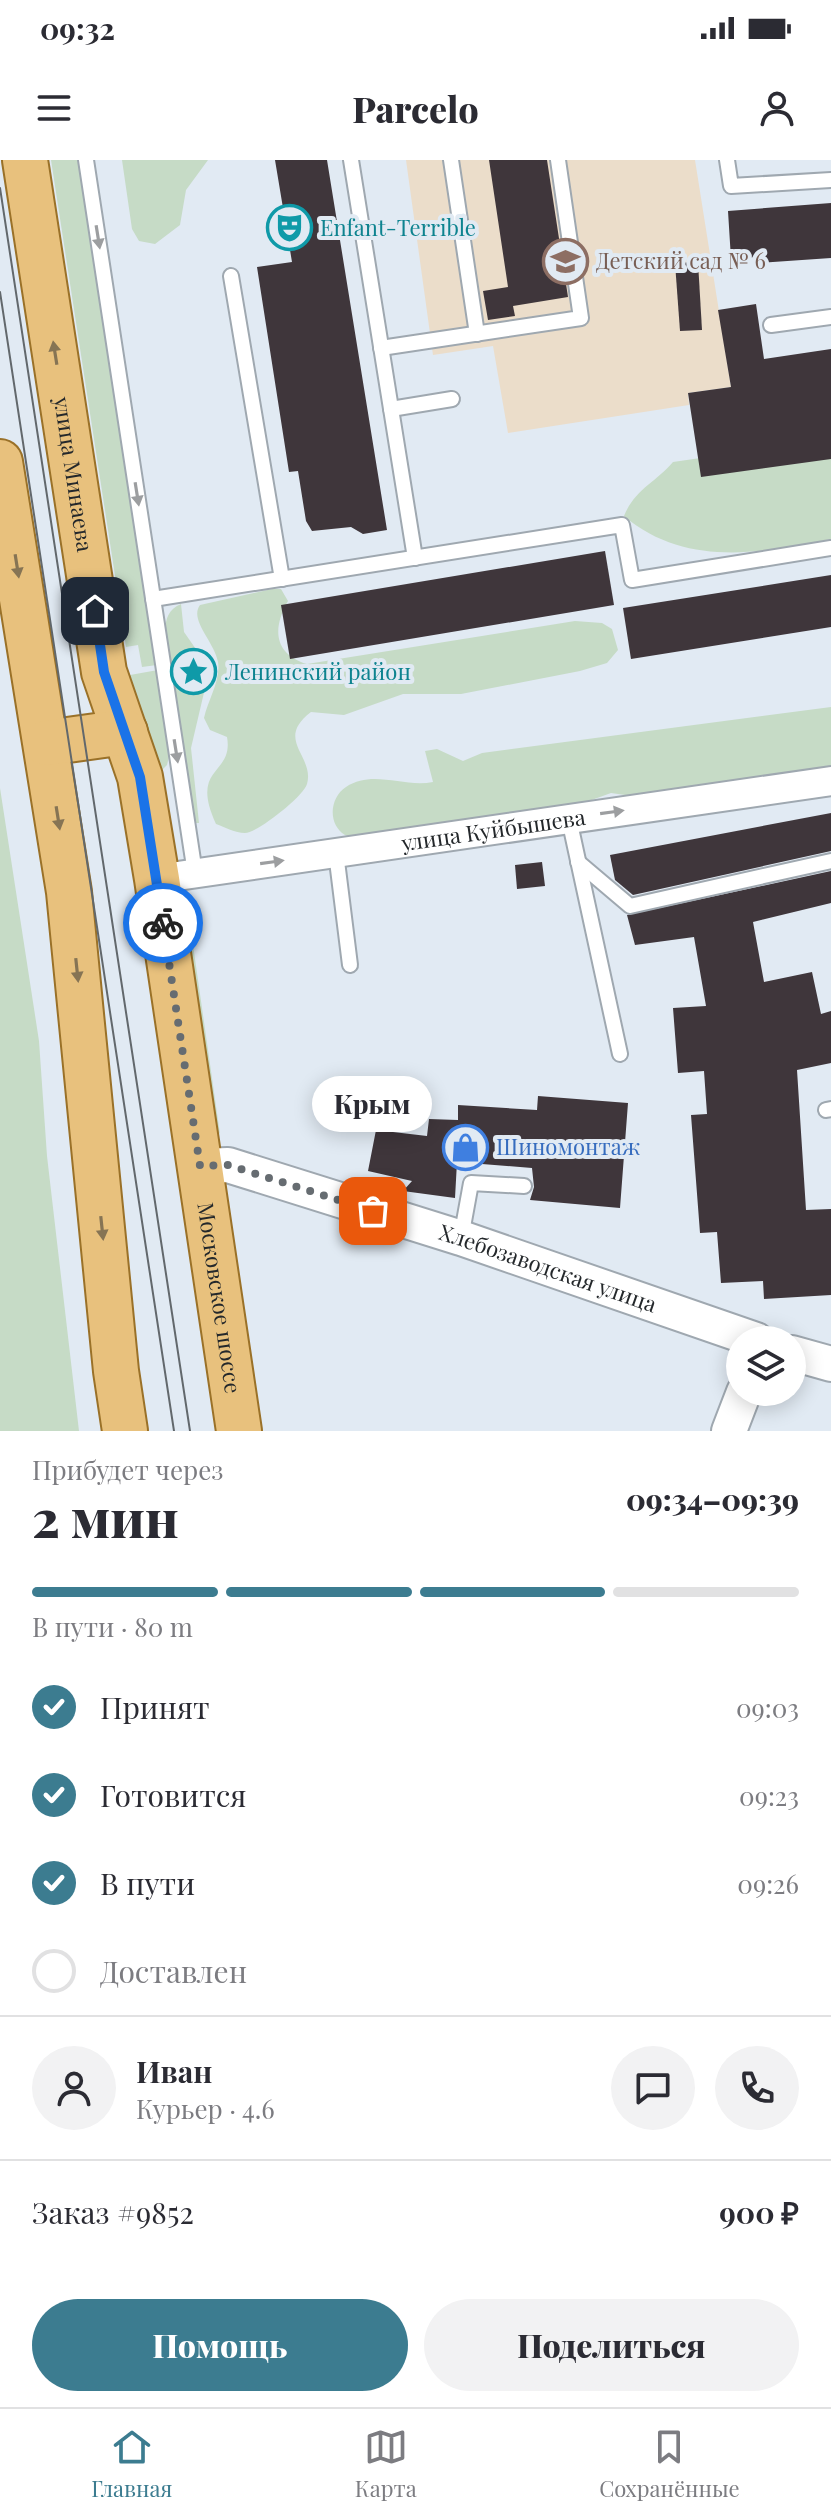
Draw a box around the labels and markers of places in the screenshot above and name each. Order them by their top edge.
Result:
theatre icon: Enfant-Terrible [265,204,313,252]
place label: Enfant-Terrible [320,212,476,242]
school or university icon: Детский сад № 6 [541,237,589,285]
place label: Детский сад № 6 [596,245,766,275]
pin [61,577,129,645]
place icon: Ленинский район [170,648,218,696]
place label: Ленинский район [224,656,411,686]
callout: Крым [313,1075,433,1131]
shop icon: Шиномонтаж [441,1123,489,1171]
place label: Шиномонтаж [496,1131,641,1161]
pin [339,1177,407,1245]

